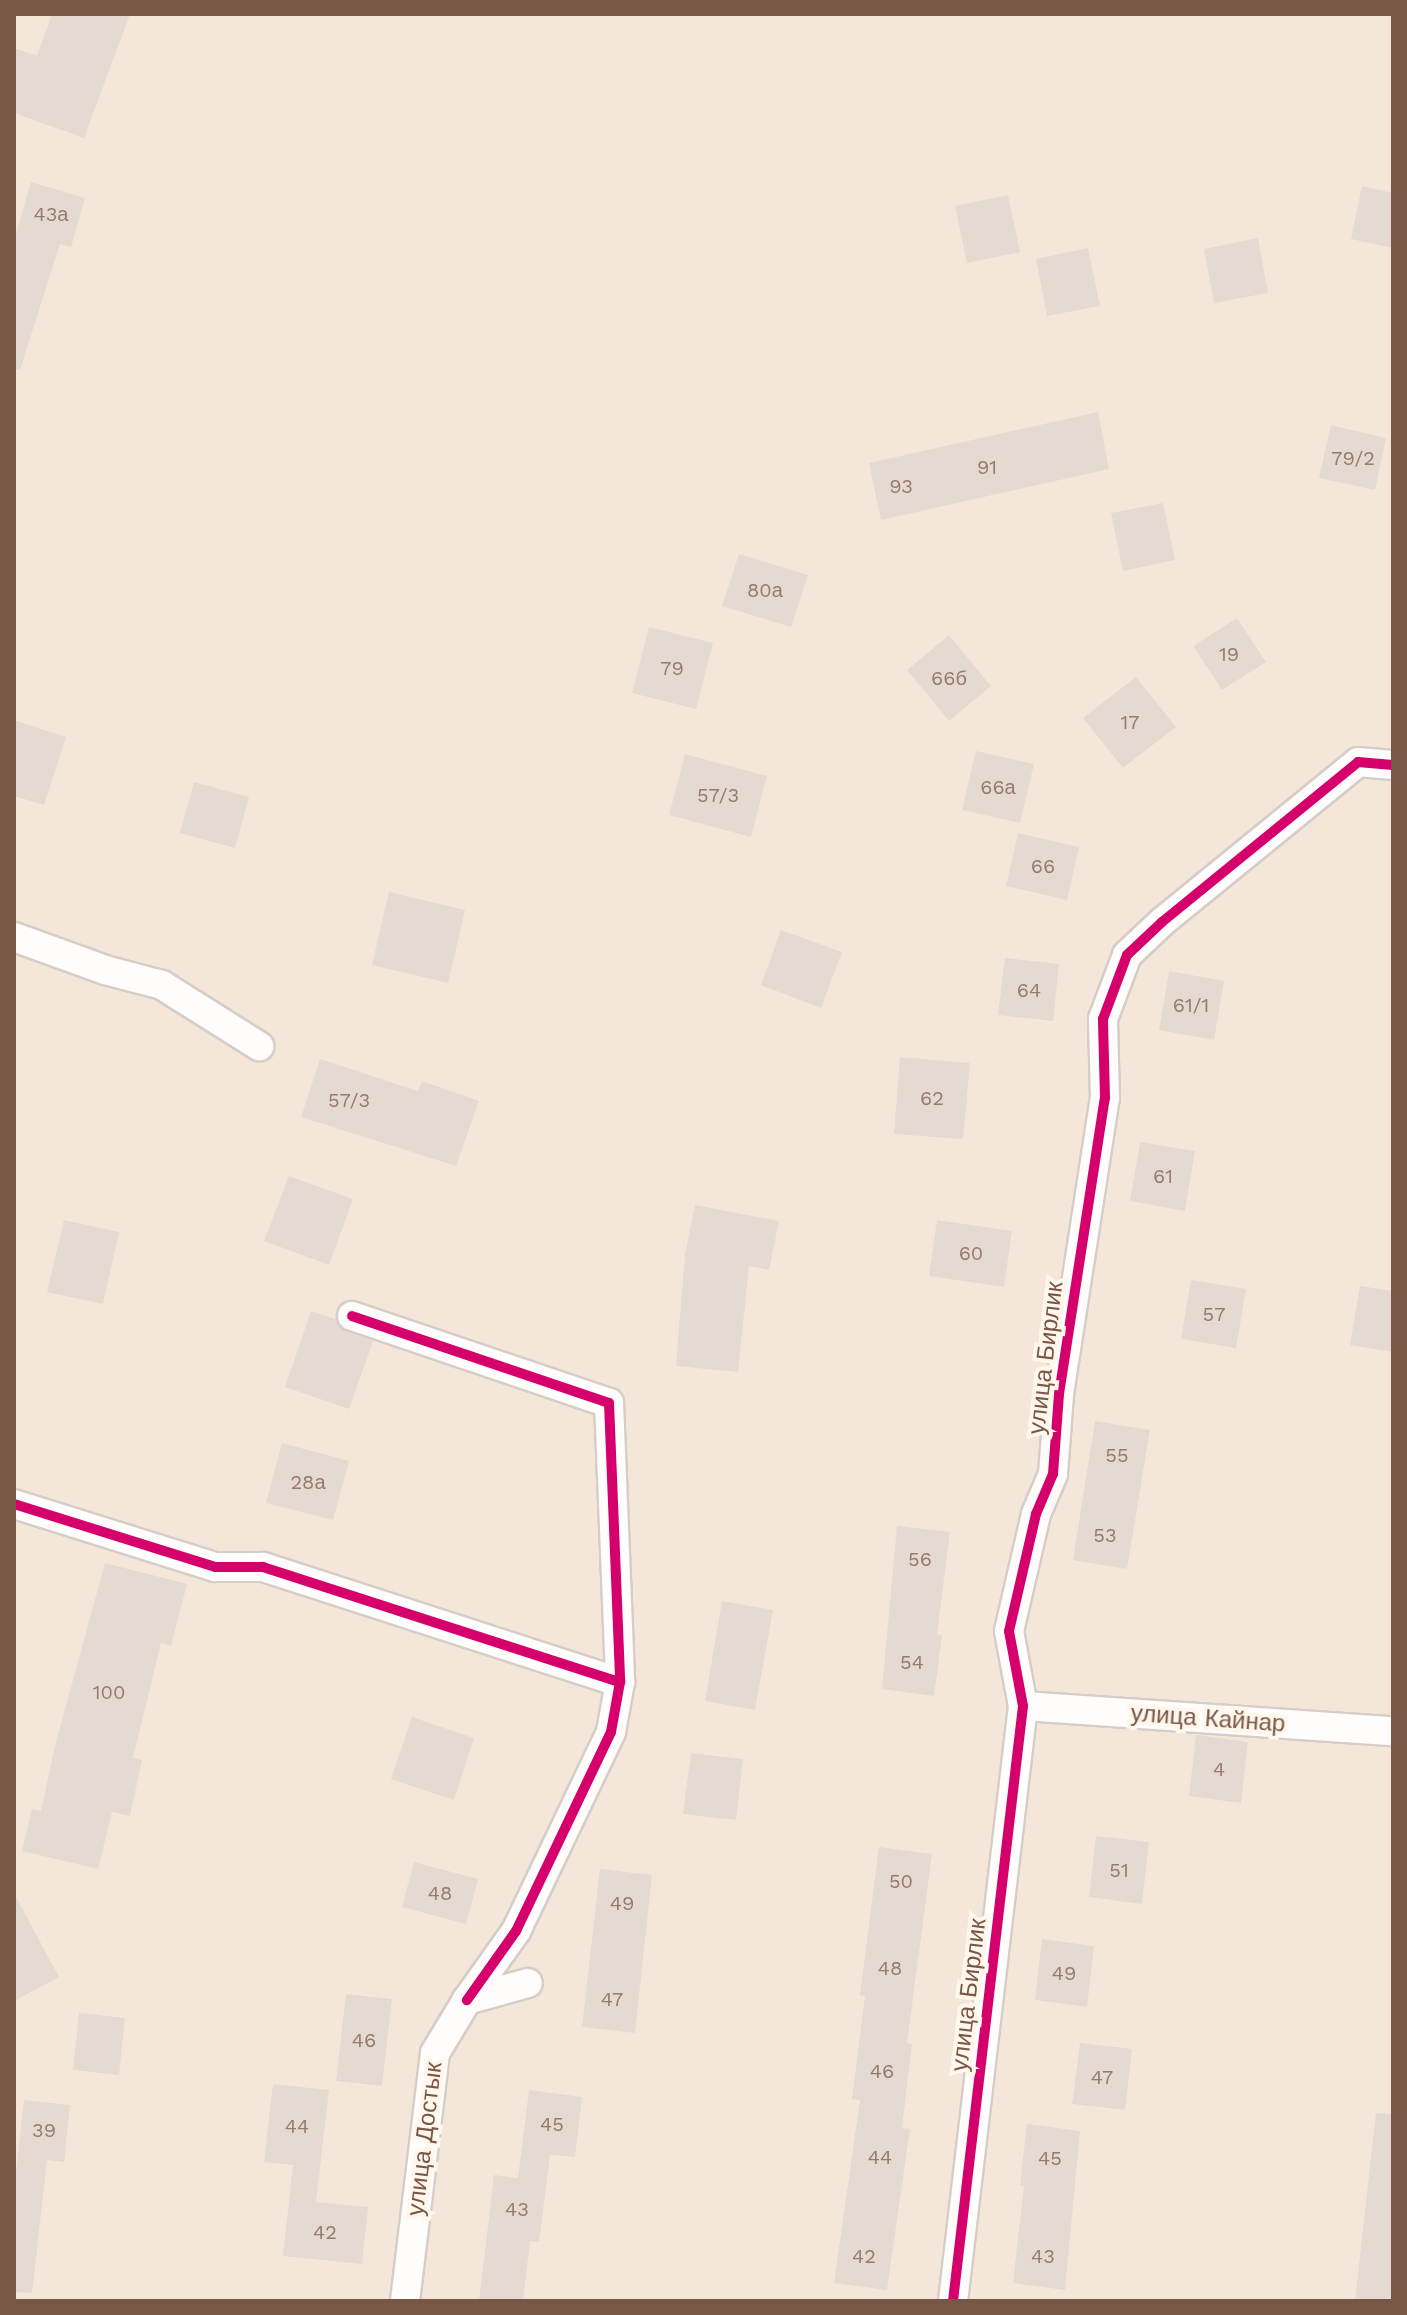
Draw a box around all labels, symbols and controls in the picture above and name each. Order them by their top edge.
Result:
house number: 43а [33,202,69,226]
house number: 79/2 [1331,446,1375,470]
house number: 91 [977,455,997,479]
house number: 93 [889,474,913,498]
house number: 80а [747,578,783,602]
house number: 19 [1219,642,1239,666]
house number: 79 [660,656,684,680]
house number: 66б [931,666,967,690]
house number: 17 [1120,710,1140,734]
house number: 66а [980,775,1016,799]
house number: 57/3 [697,783,739,807]
house number: 66 [1031,854,1055,878]
house number: 64 [1017,978,1041,1002]
house number: 61/1 [1173,993,1209,1017]
house number: 62 [920,1086,944,1110]
house number: 57/3 [328,1088,370,1112]
house number: 61 [1153,1164,1173,1188]
house number: 60 [959,1241,983,1265]
street label: улица Бирлик [1022,1280,1070,1436]
house number: 57 [1203,1302,1225,1326]
house number: 55 [1105,1443,1129,1467]
house number: 28а [290,1470,326,1494]
house number: 53 [1093,1523,1117,1547]
house number: 56 [908,1547,932,1571]
house number: 54 [900,1650,924,1674]
house number: 100 [93,1680,125,1704]
street label: улица Кайнар [1130,1699,1286,1739]
house number: 4 [1213,1757,1225,1781]
house number: 51 [1109,1858,1129,1882]
house number: 50 [889,1869,913,1893]
house number: 48 [428,1881,452,1905]
house number: 49 [610,1891,634,1915]
street label: улица Бирлик [945,1917,993,2073]
house number: 48 [878,1956,902,1980]
house number: 49 [1052,1961,1076,1985]
house number: 47 [601,1987,623,2011]
house number: 46 [352,2028,376,2052]
house number: 46 [870,2059,894,2083]
street label: улица Достык [401,2060,449,2218]
house number: 47 [1091,2065,1113,2089]
house number: 45 [540,2112,564,2136]
house number: 44 [285,2114,309,2138]
house number: 39 [32,2118,56,2142]
house number: 44 [868,2145,892,2169]
house number: 45 [1038,2146,1062,2170]
house number: 43 [505,2197,529,2221]
house number: 42 [313,2220,337,2244]
house number: 42 [852,2244,876,2268]
house number: 43 [1031,2244,1055,2268]

